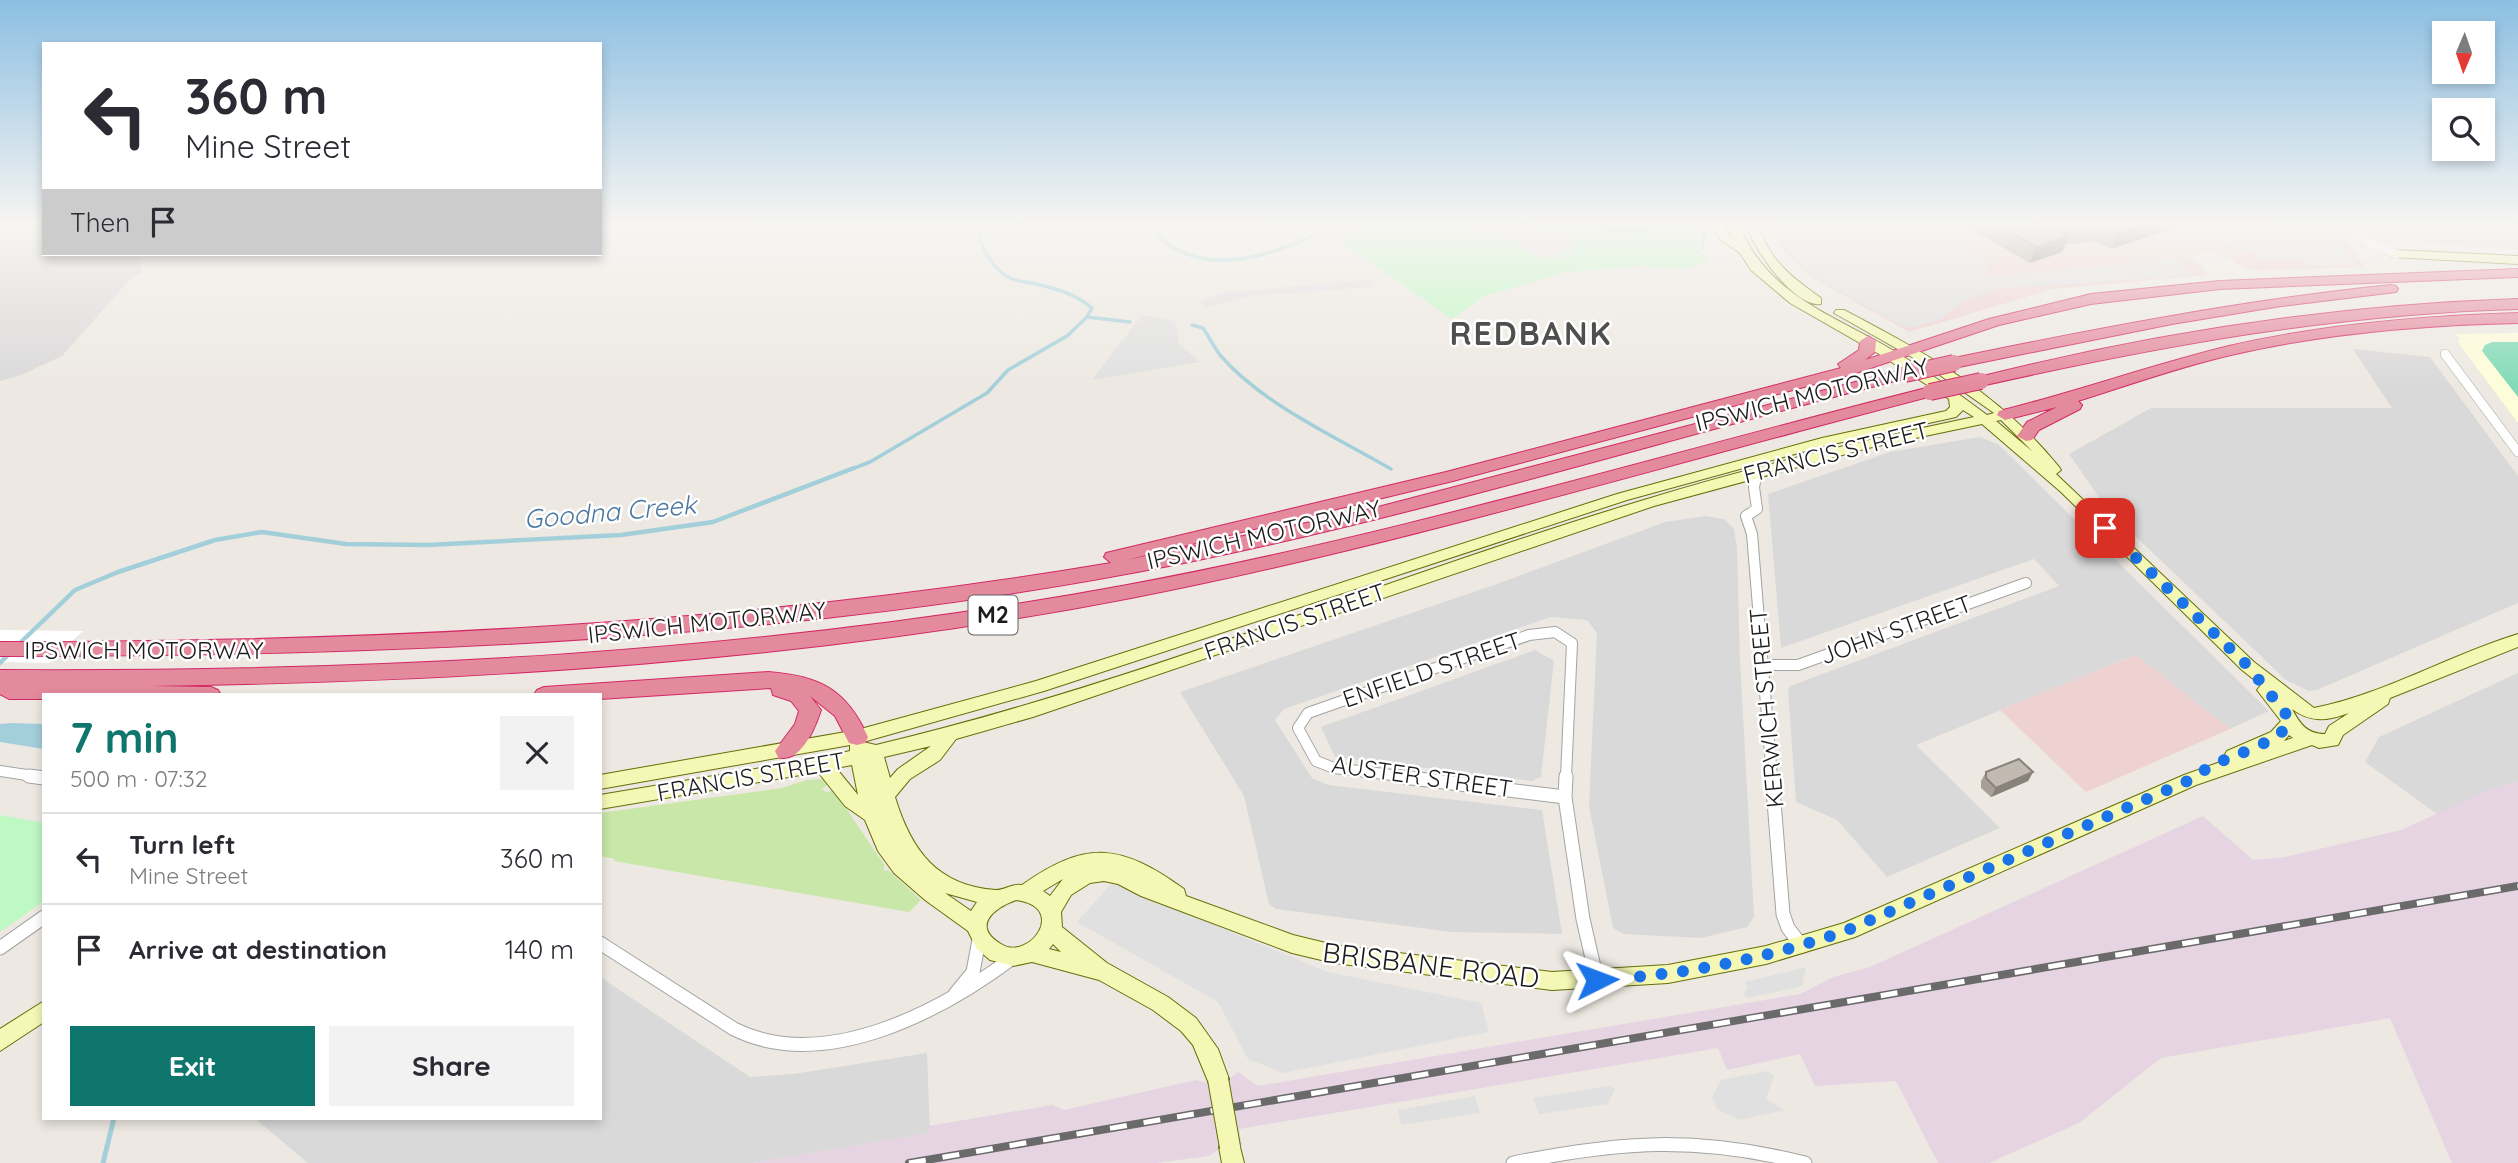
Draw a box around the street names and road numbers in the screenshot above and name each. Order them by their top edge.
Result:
street label: IPSWICH MOTORWAY [1692,351,1931,438]
street label: FRANCIS STREET [1740,414,1932,490]
street label: IPSWICH MOTORWAY [1144,492,1384,576]
street label: FRANCIS STREET [1200,576,1389,666]
street label: JOHN STREET [1816,588,1976,670]
street label: IPSWICH MOTORWAY [586,595,827,649]
road number: M2 [968,596,1018,635]
street label: KERWICH STREET [1742,607,1790,809]
street label: ENFIELD STREET [1339,624,1525,714]
street label: IPSWICH MOTORWAY [24,635,264,665]
street label: FRANCIS STREET [655,745,847,807]
street label: AUSTER STREET [1330,748,1514,804]
street label: BRISBANE ROAD [1321,934,1541,995]

